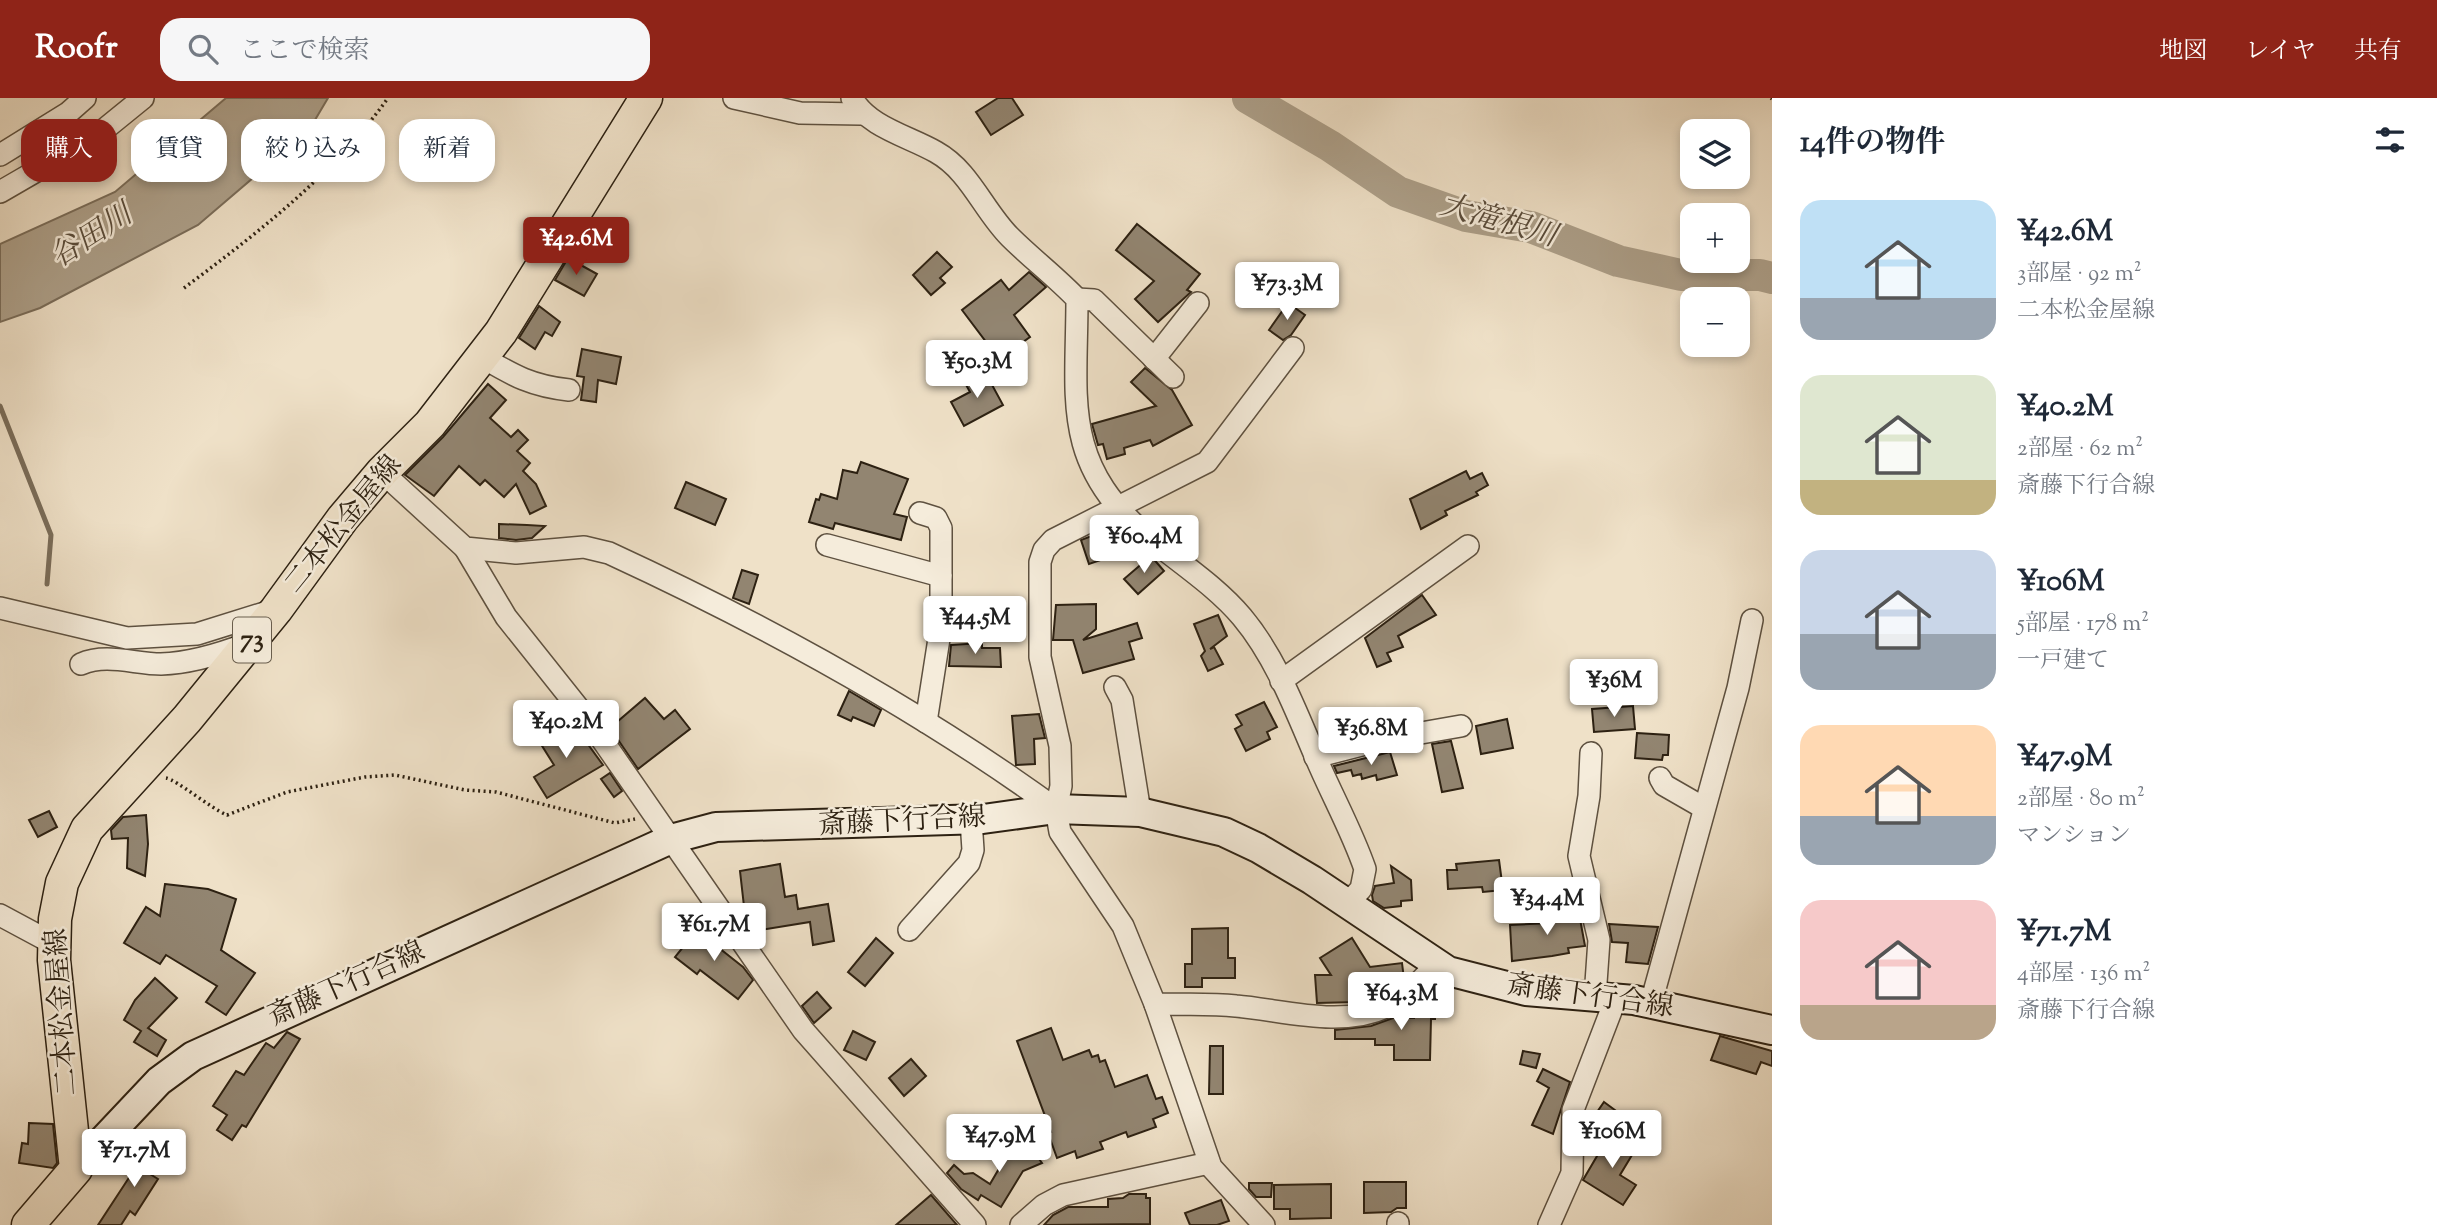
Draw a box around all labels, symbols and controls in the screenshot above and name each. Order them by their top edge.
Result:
search box [160,18,650,81]
text: Roofr [35,25,118,73]
icon: search [184,30,222,68]
text: ここで検索 [240,33,370,70]
text: 地図 [2159,35,2207,69]
text: レイヤ [2245,35,2316,69]
text: 共有 [2354,35,2402,69]
chip: 購入 [21,119,117,182]
chip: 賃貸 [131,119,227,182]
chip: 絞り込み [241,119,385,182]
chip: 新着 [399,119,495,182]
map controls [1680,119,1750,357]
button: layers [1680,119,1750,189]
icon: filters [2371,121,2409,159]
text: 14件の物件 [1800,122,1945,165]
water label: 大滝根川 [1434,185,1564,260]
water label: 谷田川 [43,193,144,280]
button: + [1680,203,1750,273]
text: ¥42.6M [2017,211,2113,254]
pin: ¥42.6M [519,218,633,277]
text: ¥42.6M [539,223,613,256]
icon: home [1856,228,1940,312]
text: 3部屋 · 92 m² [2017,258,2142,291]
pin: ¥73.3M [1230,262,1344,322]
text: ¥73.3M [1251,268,1323,301]
button: − [1680,287,1750,357]
text: 二本松金屋線 [2017,295,2155,328]
pin: ¥50.3M [920,341,1034,400]
text: ¥50.3M [942,346,1012,379]
text: ¥40.2M [2017,386,2114,429]
icon: home [1856,403,1940,487]
text: 2部屋 · 62 m² [2017,433,2143,466]
street label: 二本松金屋線 [276,447,412,603]
text: 斎藤下行合線 [2017,470,2155,503]
pin: ¥60.4M [1087,516,1201,575]
text: ¥60.4M [1106,521,1182,554]
text: ¥106M [2017,561,2105,604]
icon: home [1856,578,1940,662]
pin: ¥44.5M [918,596,1032,656]
text: ¥44.5M [939,602,1011,635]
text: 5部屋 · 178 m² [2017,608,2149,641]
road number: 73 [233,618,271,662]
text: 一戸建て [2017,645,2109,678]
pin: ¥36M [1573,660,1655,719]
text: ¥36M [1586,665,1642,698]
pin: ¥40.2M [509,700,623,760]
text: ¥40.2M [529,706,603,739]
pin: ¥36.8M [1314,708,1428,767]
text: ¥36.8M [1334,713,1408,746]
text: ¥47.9M [2017,736,2112,779]
icon: home [1856,753,1940,837]
text: 2部屋 · 80 m² [2017,783,2145,816]
street label: 斎藤下行合線 [817,798,987,846]
text: マンション [2017,820,2131,853]
pin: ¥34.4M [1490,878,1604,937]
text: ¥34.4M [1510,883,1584,916]
pin: ¥61.7M [657,904,771,963]
text: ¥61.7M [678,909,750,942]
text: ¥71.7M [2017,911,2111,954]
street label: 二本松金屋線 [37,927,89,1097]
icon: home [1856,928,1940,1012]
street label: 斎藤下行合線 [262,933,432,1037]
text: 4部屋 · 136 m² [2017,958,2150,991]
street label: 斎藤下行合線 [1504,966,1676,1028]
pin: ¥64.3M [1344,972,1458,1032]
text: ¥64.3M [1364,978,1438,1011]
text: 斎藤下行合線 [2017,995,2155,1028]
pin: ¥106M [1563,1110,1661,1170]
pin: ¥47.9M [942,1114,1056,1174]
text: ¥106M [1578,1116,1646,1149]
text: ¥47.9M [962,1120,1036,1153]
pin: ¥71.7M [77,1130,191,1189]
text: ¥71.7M [98,1135,170,1168]

